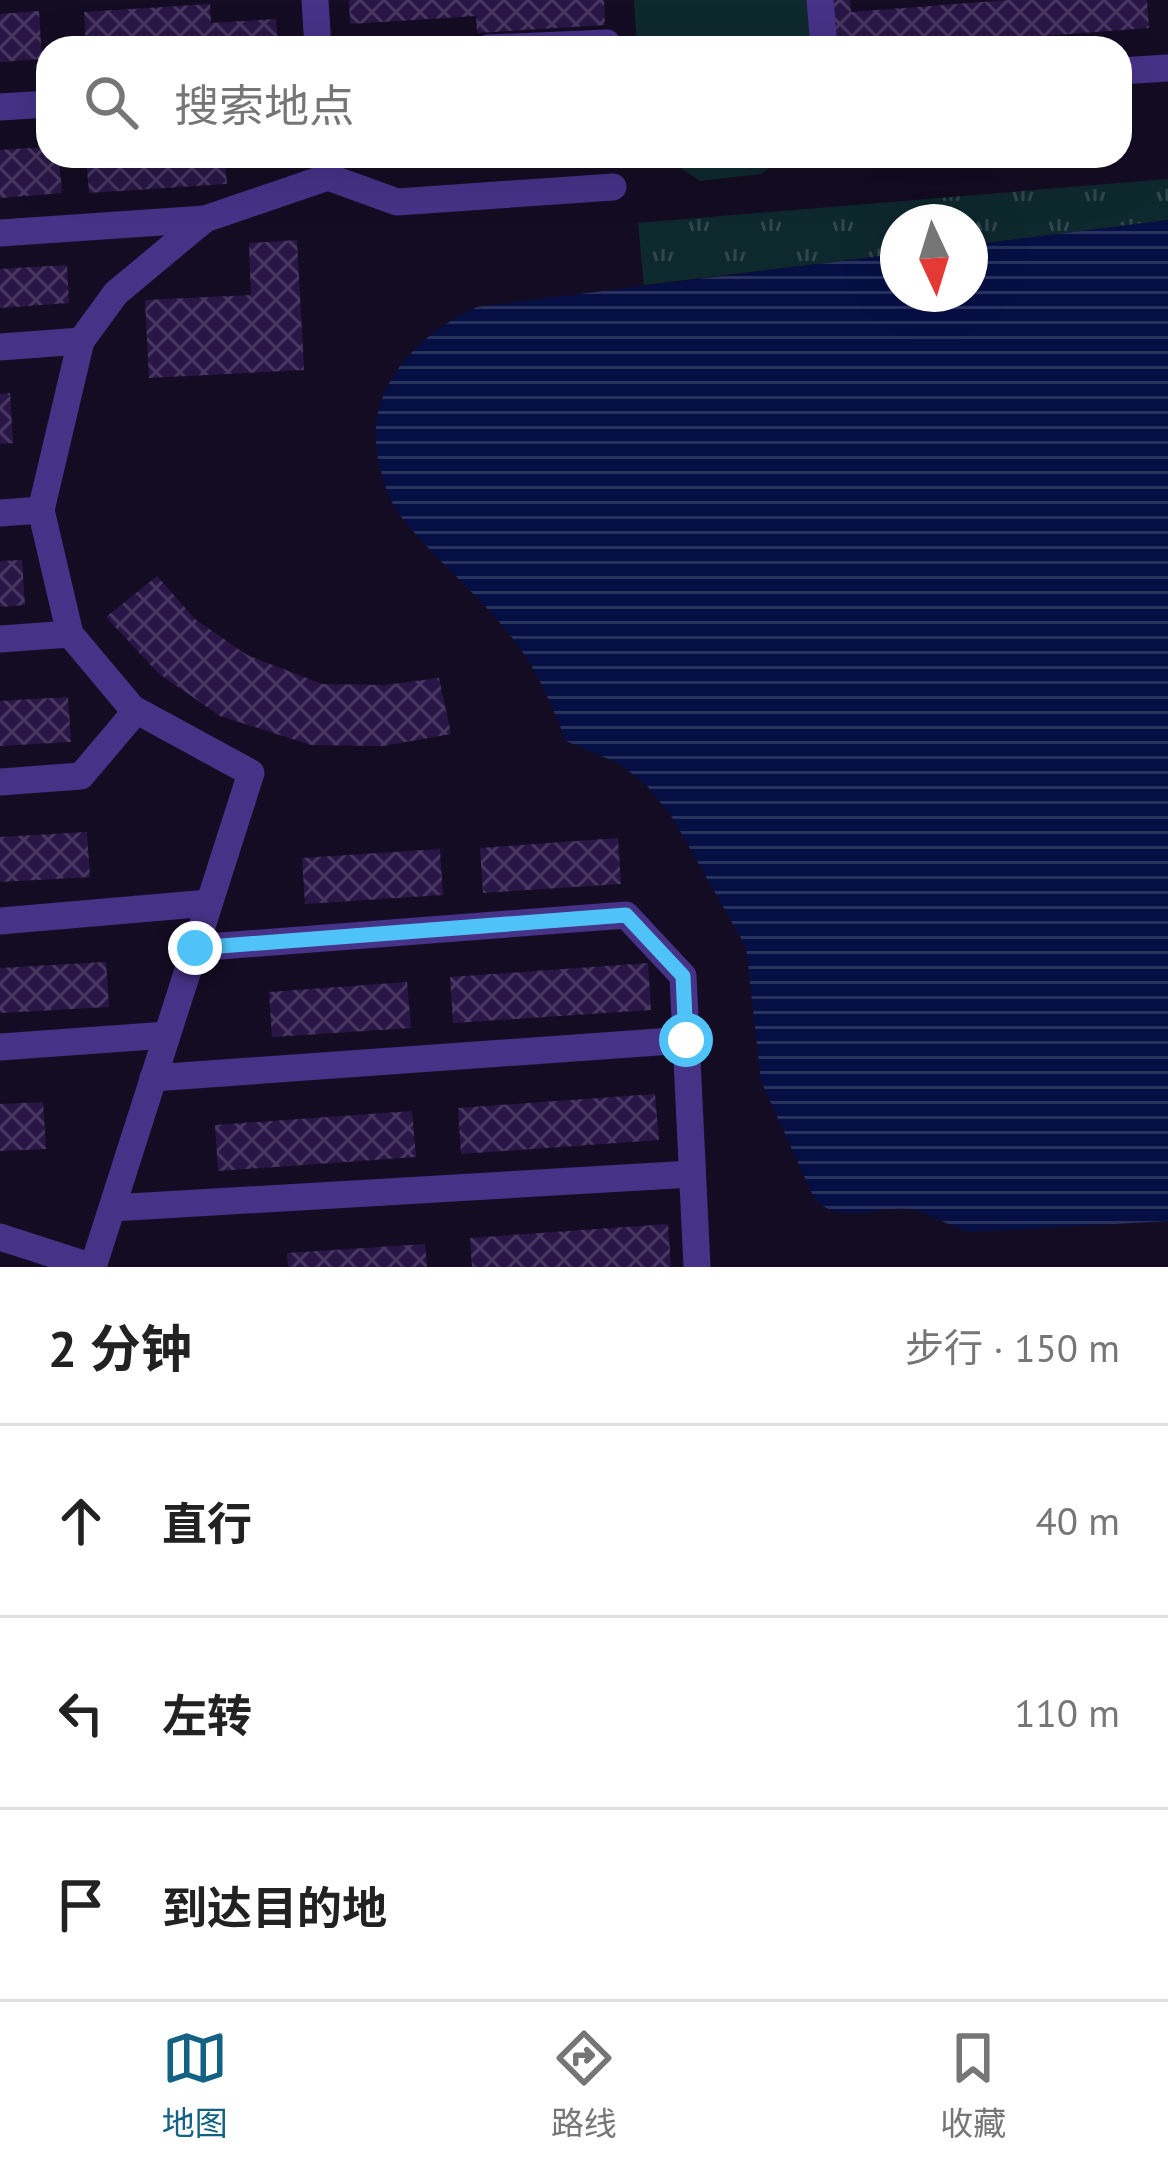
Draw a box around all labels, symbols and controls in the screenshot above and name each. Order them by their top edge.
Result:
search box [36,36,1132,168]
icon: search [78,69,144,135]
text: 搜索地点 [174,76,354,134]
north arrow [880,204,988,312]
route end [168,921,222,975]
route start [659,1013,713,1067]
text: 2 分钟 [48,1315,192,1381]
text: 步行 · 150 m [905,1322,1120,1373]
icon: ahead [48,1488,114,1554]
text: 直行 [162,1494,252,1552]
text: 40 m [1035,1495,1120,1546]
icon: left [48,1680,114,1746]
text: 左转 [162,1686,252,1744]
text: 110 m [1014,1687,1120,1738]
icon: arrive [48,1872,114,1938]
text: 到达目的地 [162,1878,387,1936]
tab: 地图 [162,2025,228,2145]
tab: 路线 [551,2025,617,2145]
tab: 收藏 [940,2025,1006,2145]

